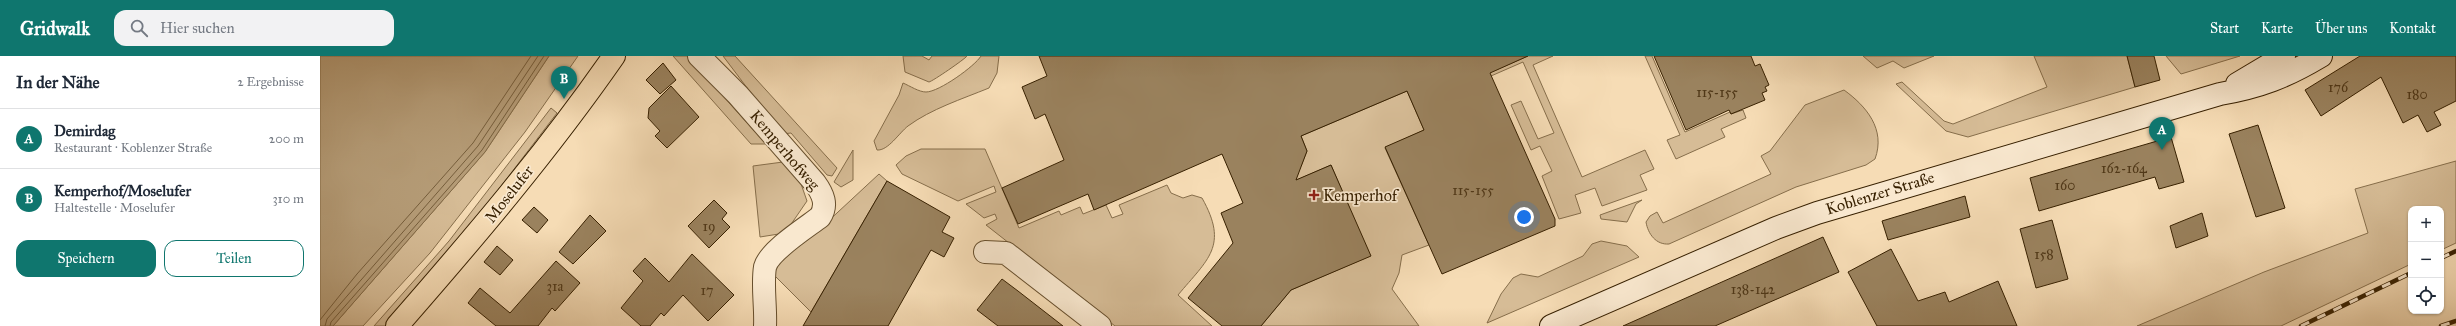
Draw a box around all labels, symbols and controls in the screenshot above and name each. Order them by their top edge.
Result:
search box [114,10,394,46]
text: Gridwalk [20,17,90,40]
icon: search [128,17,150,39]
text: Hier suchen [160,19,235,37]
text: Start [2210,20,2239,37]
text: Karte [2261,20,2293,37]
text: Über uns [2315,20,2367,37]
text: Kontakt [2389,20,2436,37]
pin: B [551,66,577,99]
text: In der Nähe [16,72,100,93]
text: 2 Ergebnisse [237,74,304,90]
house number: 176 [2328,79,2349,96]
house number: 115-155 [1696,84,1738,101]
house number: 180 [2406,86,2428,103]
street label: Kemperhofweg [745,106,824,195]
pin: A [2149,117,2175,150]
text: Demirdag [54,122,115,140]
text: A [25,131,33,147]
text: 200 m [269,131,304,147]
text: Restaurant · Koblenzer Straße [54,140,212,156]
house number: 162-164 [2101,160,2148,177]
street label: Moselufer [481,161,537,227]
street label: Koblenzer Straße [1823,167,1937,219]
house number: 160 [2055,177,2075,194]
text: Kemperhof/Moselufer [54,182,191,200]
house number: 115-155 [1452,182,1494,199]
place label: Kemperhof [1323,186,1400,205]
marker: Kemperhof [1308,189,1320,201]
text: B [25,191,33,207]
text: 310 m [272,191,304,207]
text: Haltestelle · Moselufer [54,200,175,216]
map controls [2408,206,2444,314]
button: + [2408,206,2444,242]
your location [1514,207,1534,227]
house number: 19 [703,218,715,235]
button: Speichern [16,240,156,277]
button: Teilen [164,240,304,277]
button: − [2408,242,2444,278]
house number: 158 [2034,246,2054,263]
house number: 31a [546,278,564,295]
button: locate [2408,278,2444,314]
house number: 138-142 [1731,281,1775,298]
house number: 17 [700,282,714,299]

